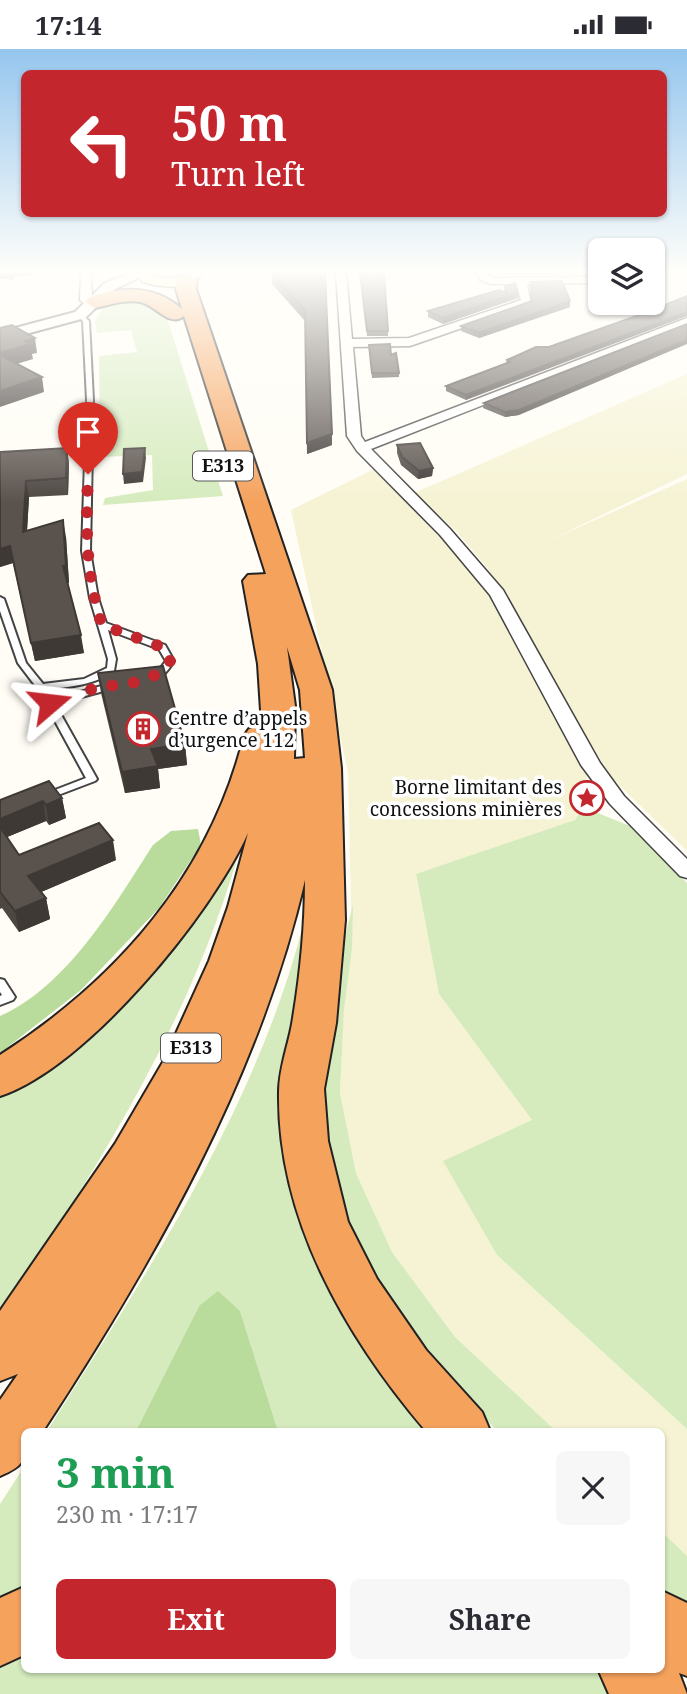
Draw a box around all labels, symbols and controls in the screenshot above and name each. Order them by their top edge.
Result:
text: 17:14 [35,7,102,43]
text: 50 m [171,89,287,155]
icon: left [56,98,147,189]
text: Turn left [171,152,305,195]
map controls [588,238,665,315]
button: layers [588,238,665,315]
pin [58,402,118,474]
icon: arrive [69,413,107,451]
road number: E313 [193,451,253,481]
position arrow [13,666,87,740]
place label: Centre d’appels d’urgence 112 [168,705,307,753]
building icon: Centre d’appels d’urgence 112 [124,710,162,748]
place label: Borne limitant des concessions minières [370,774,562,822]
place icon: Borne limitant des concessions minières [568,779,606,817]
road number: E313 [161,1033,221,1063]
text: 3 min [56,1443,175,1500]
button: close [556,1451,630,1525]
text: 230 m · 17:17 [56,1498,198,1530]
button: Exit [56,1579,336,1659]
button: Share [350,1579,630,1659]

